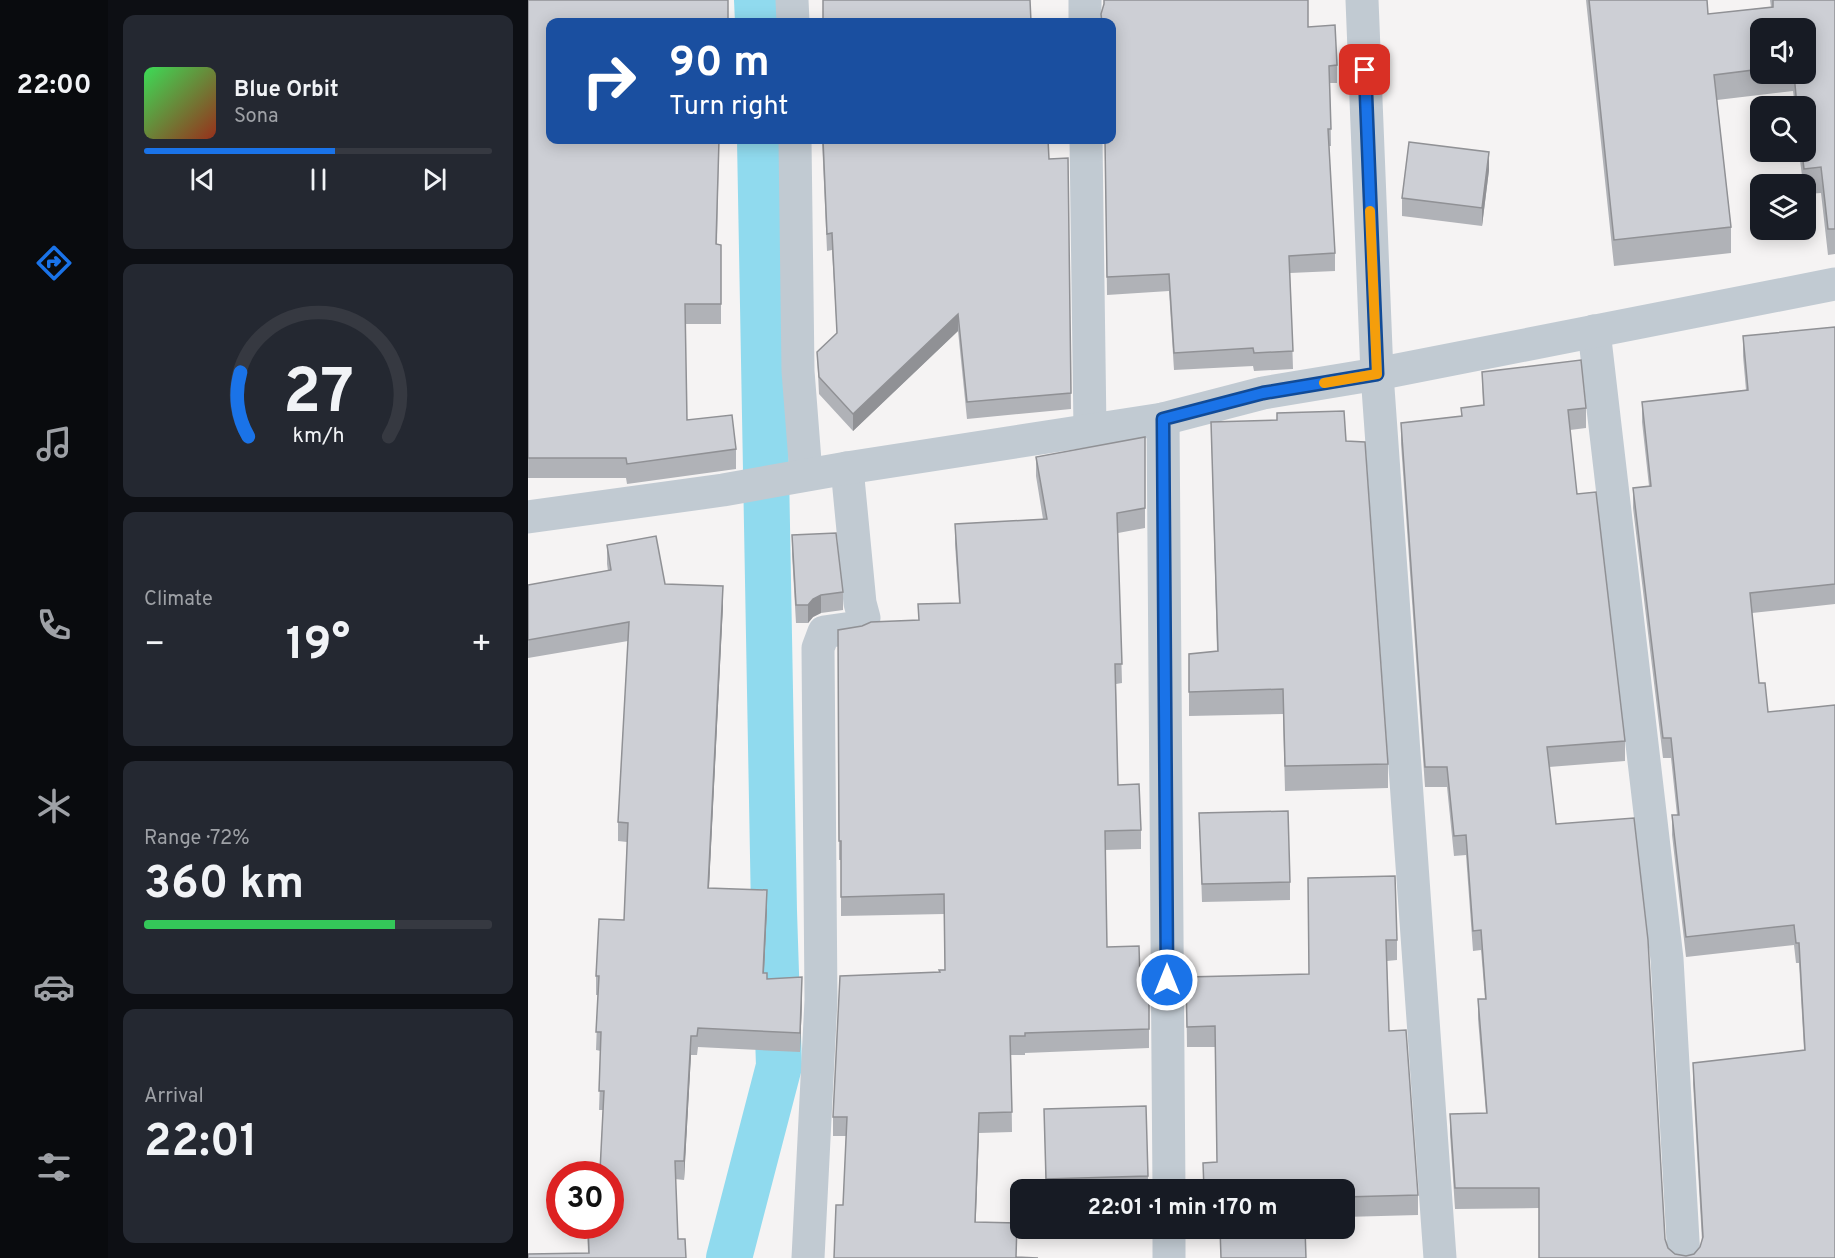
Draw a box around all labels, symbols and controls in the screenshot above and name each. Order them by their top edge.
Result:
map controls [1750,18,1816,240]
button: sound [1750,18,1816,84]
text: 90 m [669,38,770,91]
icon: right [570,42,648,120]
pin [1339,44,1390,95]
icon: arrive [1348,53,1381,86]
text: 22:00 [16,69,92,103]
text: Blue Orbit [234,77,339,104]
text: Turn right [669,90,788,124]
button: search [1750,96,1816,162]
text: Sona [234,104,279,130]
icon: previous [186,163,219,196]
icon: pause [302,163,335,196]
icon: next [418,163,451,196]
button: layers [1750,174,1816,240]
icon: directions [33,242,75,284]
text: 27 [282,357,354,436]
icon: music [33,423,75,465]
text: km/h [292,424,344,451]
text: Climate [144,587,213,613]
icon: phone [33,604,75,646]
text: 19° [286,618,350,675]
text: − [144,625,165,667]
text: + [471,625,492,667]
icon: climate [33,785,75,827]
text: Range · 72% [144,826,250,852]
text: 360 km [144,857,304,914]
position arrow [1135,948,1199,1012]
icon: car [33,966,75,1008]
text: Arrival [144,1084,204,1110]
text: 22:01 [144,1115,258,1172]
icon: filters [33,1146,75,1188]
speed limit sign: 30 [546,1161,624,1239]
text: 22:01 · 1 min · 170 m [1087,1195,1278,1222]

